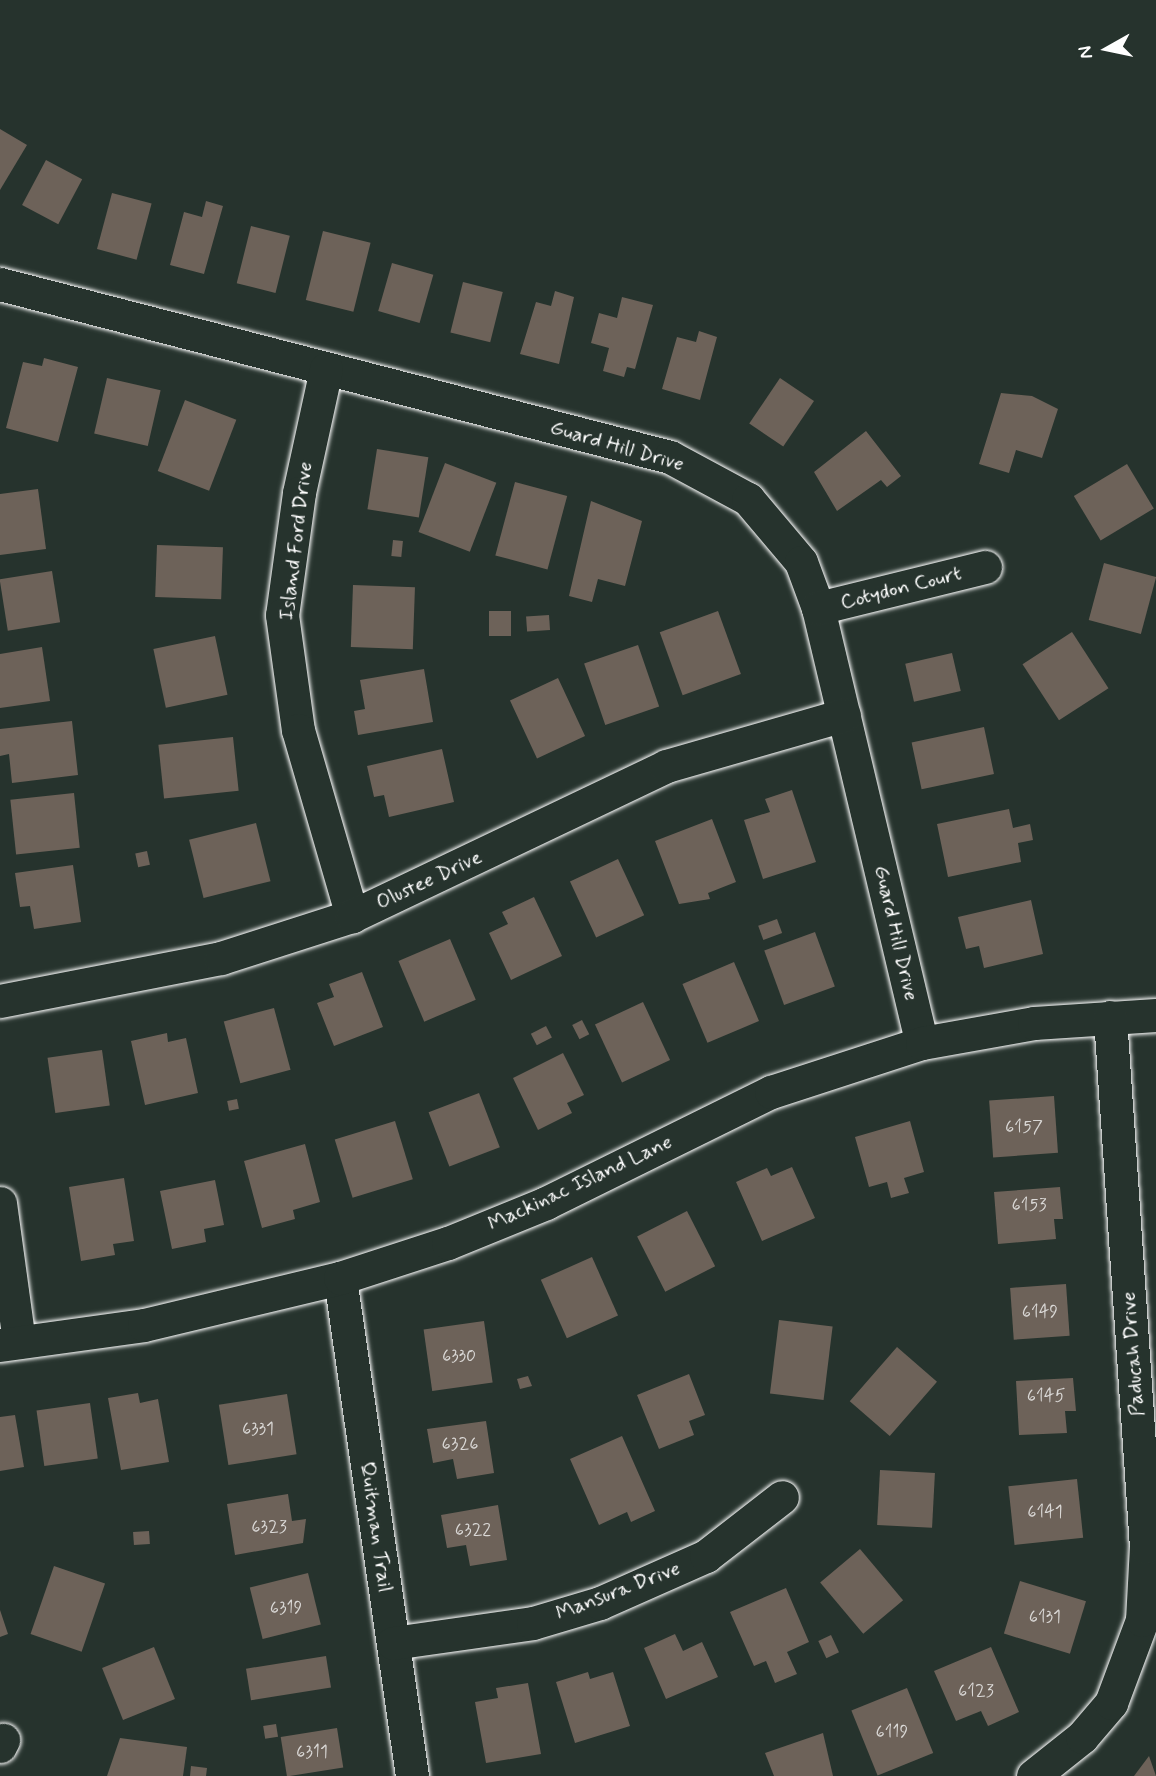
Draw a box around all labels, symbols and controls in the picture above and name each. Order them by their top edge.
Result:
north arrow [1072,14,1142,84]
text: N [1072,44,1099,61]
street label: Guard Hill Drive [547,415,687,477]
street label: Island Ford Drive [274,461,318,621]
street label: Cotydon Court [837,561,965,615]
street label: Olustee Drive [373,845,485,915]
street label: Guard Hill Drive [868,863,924,1003]
house number: 6157 [1005,1116,1043,1138]
street label: Mackinac Island Lane [482,1128,678,1238]
house number: 6153 [1011,1194,1047,1216]
street label: Paducah Drive [1116,1291,1150,1417]
house number: 6149 [1022,1301,1058,1323]
house number: 6330 [442,1345,476,1367]
house number: 6145 [1027,1385,1065,1407]
house number: 6331 [242,1418,274,1440]
house number: 6326 [442,1433,478,1455]
street label: Quitman Trail [355,1462,397,1592]
house number: 6141 [1027,1501,1063,1523]
house number: 6323 [251,1516,287,1538]
house number: 6322 [455,1519,491,1541]
street label: Mansura Drive [553,1556,683,1626]
house number: 6319 [270,1597,302,1619]
house number: 6131 [1029,1606,1061,1628]
house number: 6123 [958,1680,994,1702]
house number: 6119 [876,1721,908,1743]
house number: 6311 [296,1741,328,1763]

